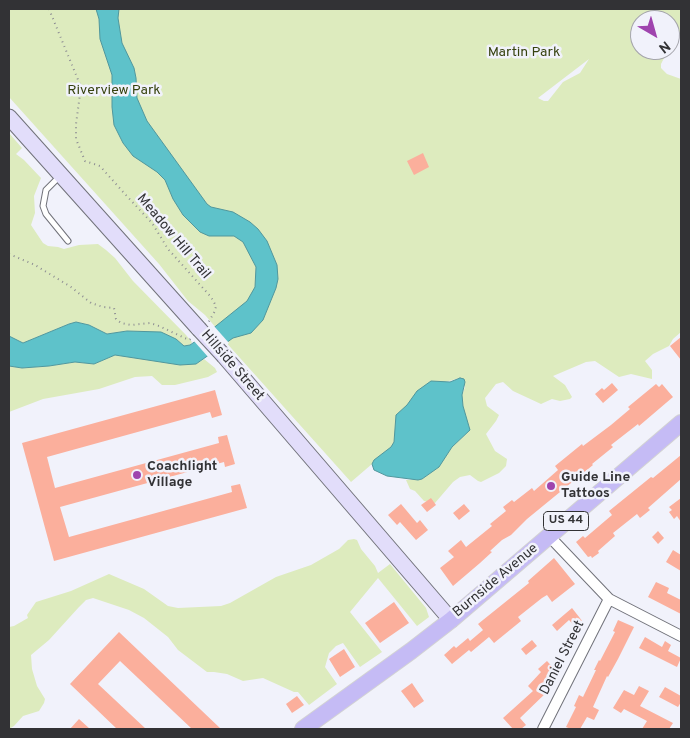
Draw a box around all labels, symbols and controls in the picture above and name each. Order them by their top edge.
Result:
north arrow [630,10,680,60]
text: N [655,37,673,56]
park label: Martin Park [488,45,560,61]
park label: Riverview Park [67,83,161,99]
street label: Meadow Hill Trail [133,191,213,283]
street label: Hillside Street [197,327,267,405]
place label: Coachlight Village [147,459,217,492]
marker: Coachlight Village [131,469,143,481]
place label: Guide Line Tattoos [561,470,630,502]
marker: Guide Line Tattoos [545,480,557,492]
road number: US 44 [544,512,588,530]
street label: Burnside Avenue [450,540,542,622]
street label: Daniel Street [537,618,589,698]

